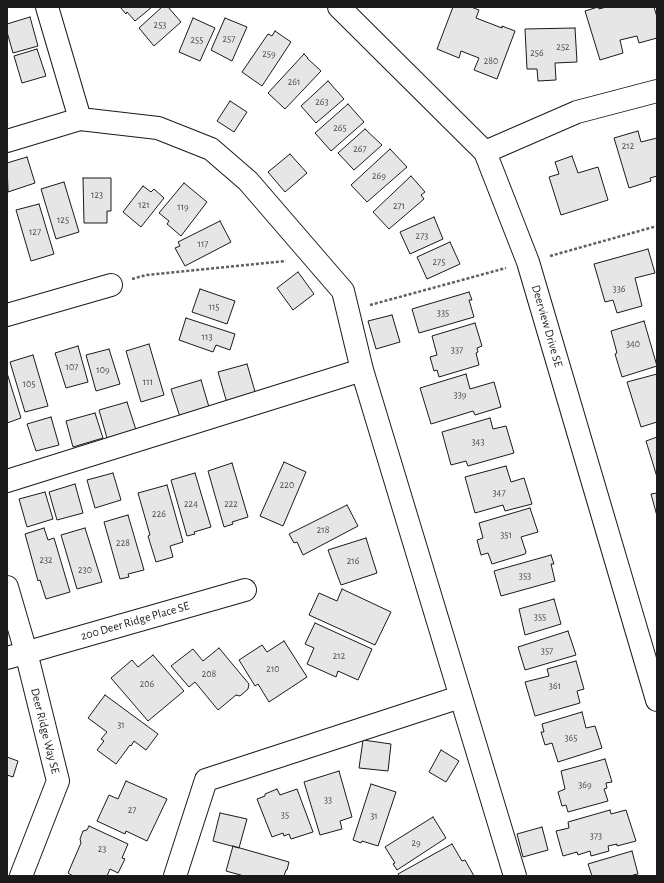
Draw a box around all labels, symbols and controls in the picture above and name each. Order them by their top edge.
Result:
house number: 253 [154,19,166,31]
house number: 257 [223,33,235,45]
house number: 255 [191,34,203,46]
house number: 252 [556,41,570,53]
house number: 256 [530,47,544,59]
house number: 259 [262,48,276,60]
house number: 280 [484,55,498,67]
house number: 261 [288,76,300,88]
house number: 263 [315,96,329,108]
house number: 265 [333,122,347,134]
house number: 212 [622,140,634,152]
house number: 267 [353,143,367,155]
house number: 269 [372,170,386,182]
house number: 123 [91,189,103,201]
house number: 121 [138,199,150,211]
house number: 271 [393,200,405,212]
house number: 119 [177,201,189,213]
house number: 125 [57,214,69,226]
house number: 127 [29,226,41,238]
house number: 273 [416,230,428,242]
house number: 117 [197,238,209,250]
house number: 275 [433,256,445,268]
street label: Deerview Drive SE [528,283,566,369]
house number: 336 [613,283,625,295]
house number: 115 [208,301,220,313]
house number: 335 [437,307,449,319]
house number: 113 [202,331,212,343]
house number: 340 [626,338,640,350]
house number: 337 [451,344,463,356]
house number: 107 [66,361,78,373]
house number: 109 [96,364,110,376]
house number: 111 [143,376,153,388]
house number: 105 [23,378,35,390]
house number: 339 [454,389,466,401]
house number: 343 [471,436,485,448]
house number: 220 [280,479,294,491]
house number: 347 [492,487,506,499]
house number: 224 [184,498,198,510]
house number: 222 [224,498,238,510]
house number: 226 [152,508,166,520]
house number: 218 [317,524,329,536]
house number: 351 [500,529,512,541]
house number: 228 [116,537,130,549]
house number: 232 [39,554,53,566]
house number: 216 [347,555,359,567]
house number: 230 [78,564,92,576]
house number: 353 [519,570,531,582]
street label: 200 Deer Ridge Place SE [79,599,191,643]
house number: 355 [534,611,546,623]
house number: 357 [541,645,553,657]
house number: 212 [333,650,345,662]
house number: 210 [266,663,280,675]
house number: 208 [202,668,216,680]
house number: 206 [140,678,154,690]
house number: 361 [549,680,561,692]
street label: Deer Ridge Way SE [27,687,63,775]
house number: 31 [117,719,125,731]
house number: 365 [565,732,577,744]
house number: 369 [578,779,592,791]
house number: 33 [324,794,332,806]
house number: 27 [128,804,136,816]
house number: 35 [281,809,289,821]
house number: 31 [370,810,378,822]
house number: 373 [590,830,602,842]
house number: 29 [411,837,421,849]
house number: 23 [98,843,106,855]

